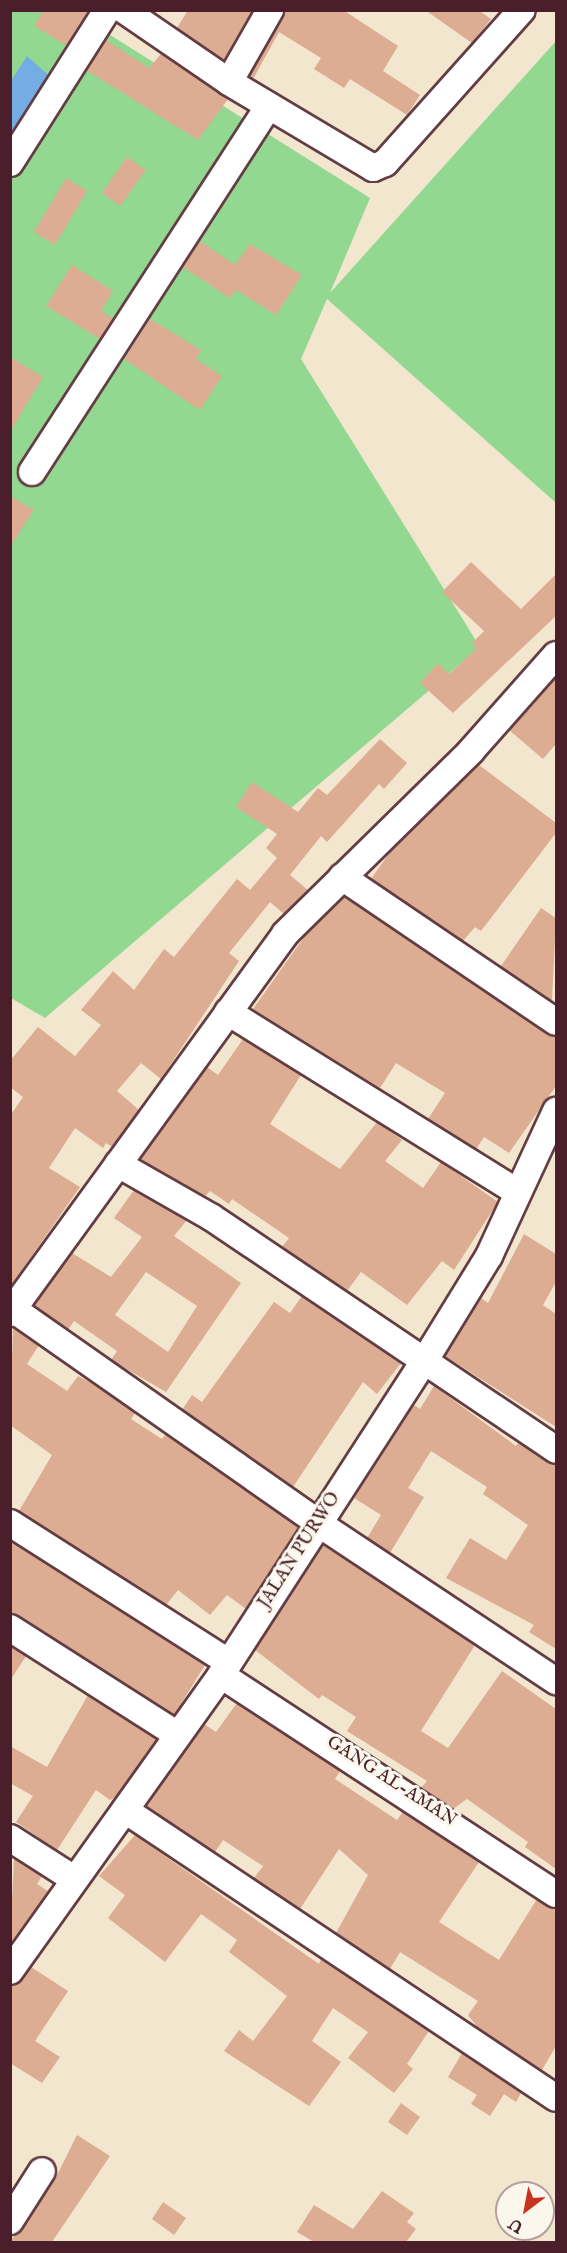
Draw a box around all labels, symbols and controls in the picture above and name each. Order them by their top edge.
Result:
street label: JALAN PURWO [254,1489,346,1613]
street label: GANG AL-AMAN [322,1732,460,1832]
north arrow [495,2181,555,2241]
text: U [505,2213,528,2237]

